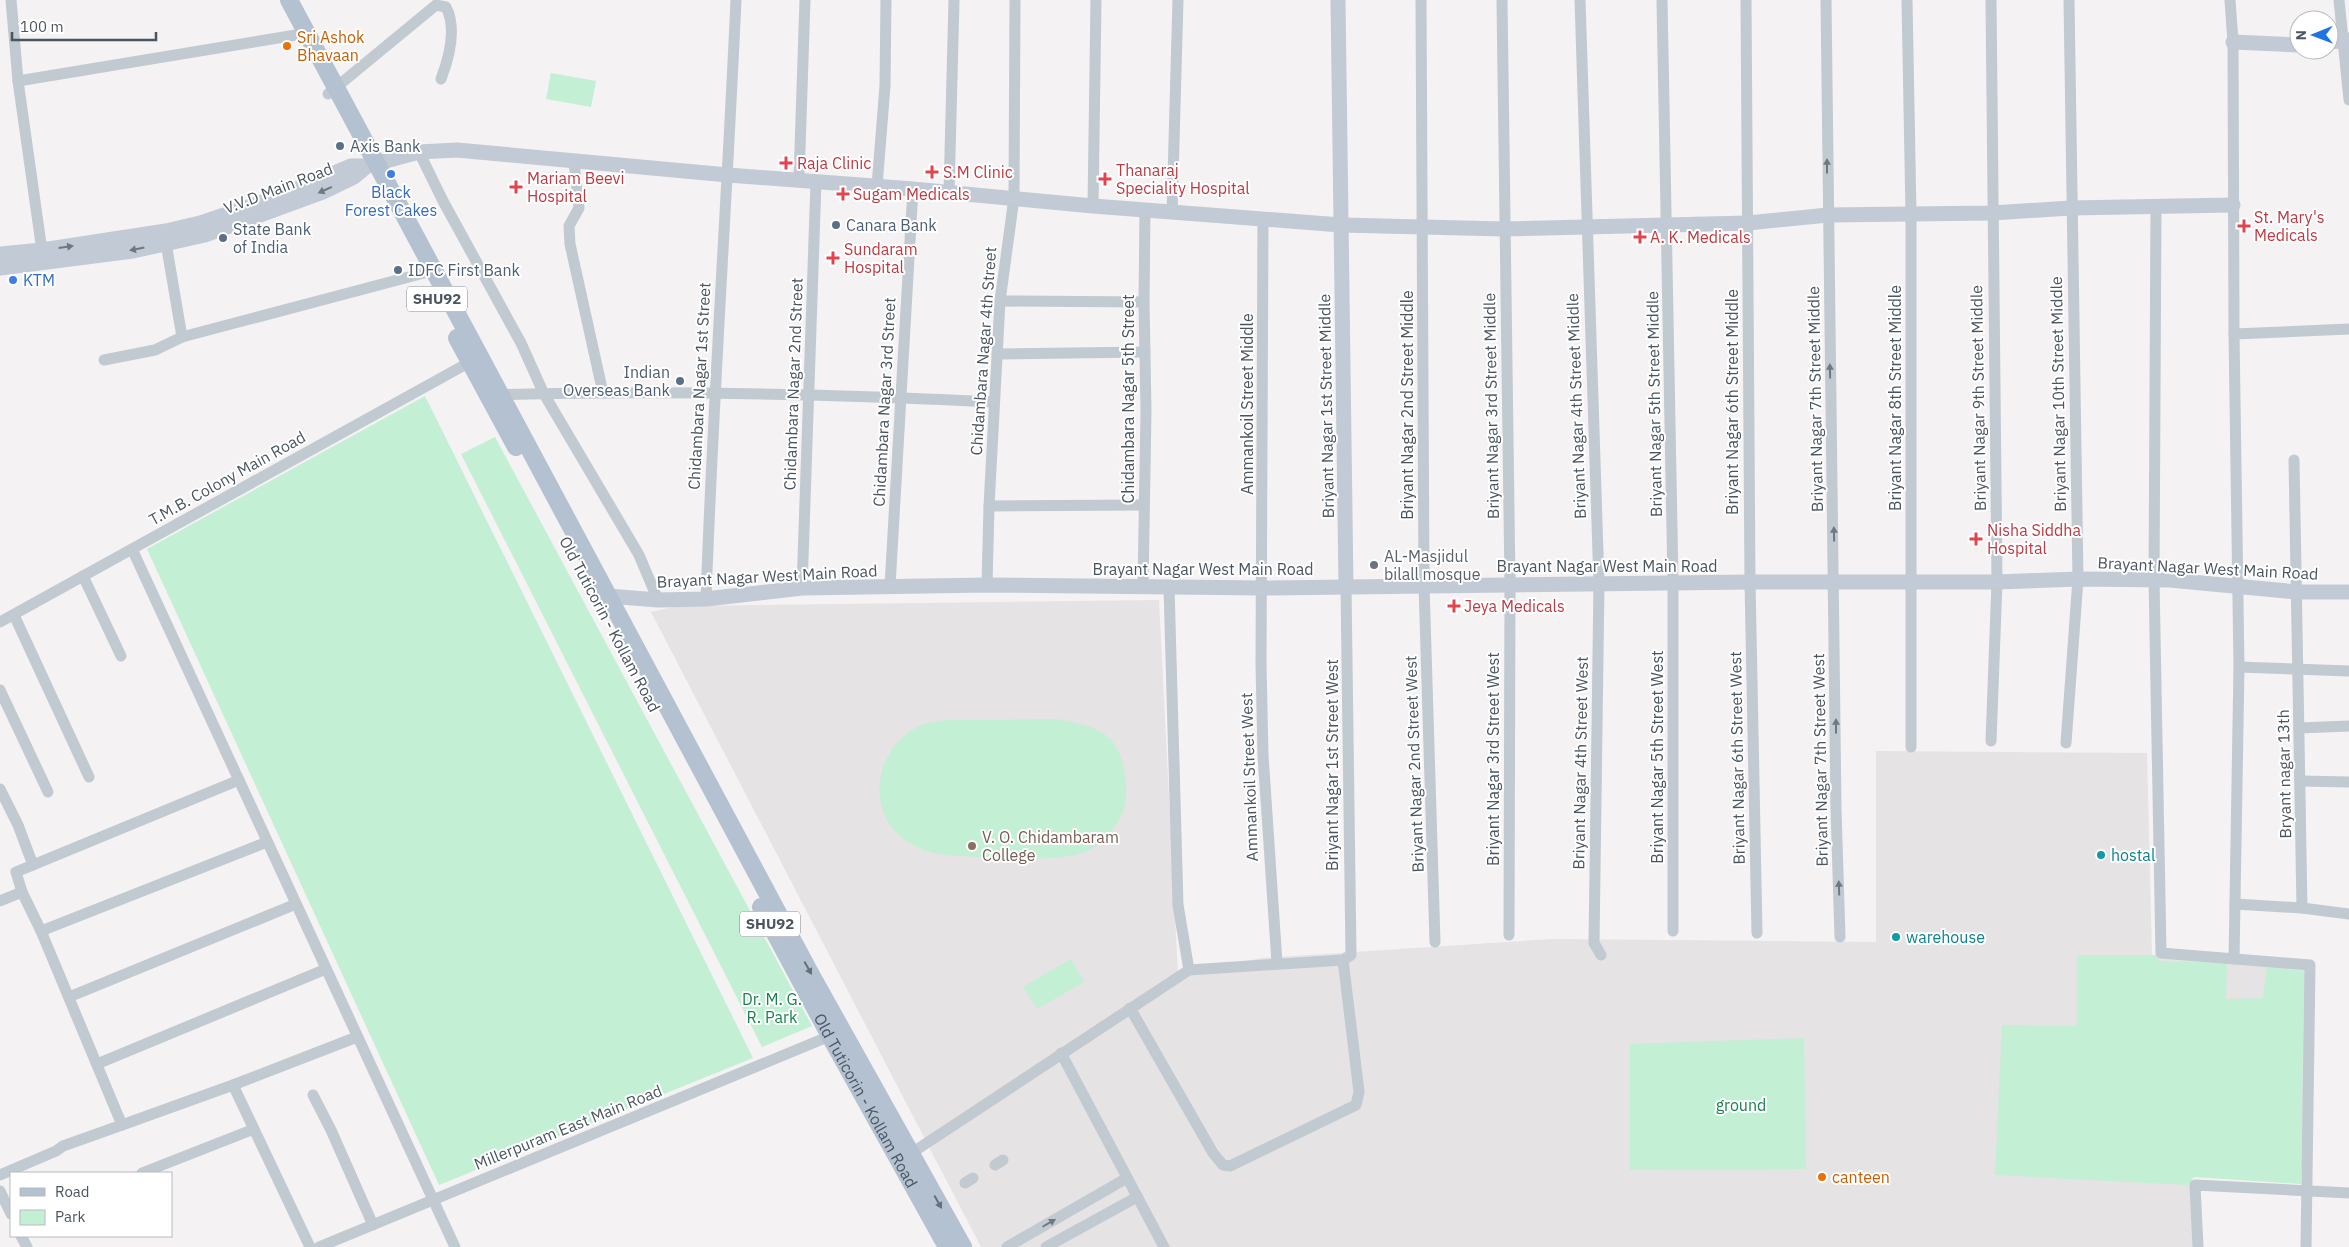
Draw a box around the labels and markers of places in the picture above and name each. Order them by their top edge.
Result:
place label: Sri Ashok Bhavaan [297,27,365,65]
marker: Sri Ashok Bhavaan [281,40,293,52]
place label: Axis Bank [350,136,421,156]
marker: Axis Bank [334,140,346,152]
place label: Raja Clinic [797,153,871,173]
marker: Raja Clinic [779,156,793,170]
place label: Thanaraj Speciality Hospital [1116,160,1250,198]
place label: S.M Clinic [943,162,1013,182]
marker: S.M Clinic [925,165,939,179]
marker: Black Forest Cakes [385,168,397,180]
place label: Mariam Beevi Hospital [527,168,624,206]
marker: Thanaraj Speciality Hospital [1098,172,1112,186]
marker: Mariam Beevi Hospital [509,180,523,194]
place label: Black Forest Cakes [345,182,437,220]
place label: Sugam Medicals [853,184,970,204]
marker: Sugam Medicals [837,188,849,200]
place label: St. Mary's Medicals [2254,207,2325,245]
place label: Canara Bank [846,215,937,235]
place label: State Bank of India [233,219,312,257]
marker: Canara Bank [830,219,842,231]
marker: St. Mary's Medicals [2238,220,2250,232]
place label: A. K. Medicals [1650,227,1751,247]
marker: A. K. Medicals [1634,231,1646,243]
marker: State Bank of India [217,232,229,244]
place label: Sundaram Hospital [844,239,918,277]
marker: Sundaram Hospital [826,251,840,265]
place label: IDFC First Bank [408,260,520,280]
marker: IDFC First Bank [392,264,404,276]
place label: KTM [23,270,55,290]
marker: KTM [7,274,19,286]
place label: Indian Overseas Bank [563,362,671,400]
marker: Indian Overseas Bank [674,375,686,387]
place label: Nisha Siddha Hospital [1987,520,2081,558]
marker: Nisha Siddha Hospital [1969,532,1983,546]
place label: AL-Masjidul bilall mosque [1384,546,1481,584]
marker: AL-Masjidul bilall mosque [1368,559,1380,571]
place label: Jeya Medicals [1464,596,1565,616]
marker: Jeya Medicals [1448,600,1460,612]
place label: V. O. Chidambaram College [982,827,1119,865]
marker: V. O. Chidambaram College [966,840,978,852]
place label: hostal [2111,845,2155,865]
marker: hostal [2095,849,2107,861]
place label: warehouse [1906,927,1985,947]
marker: warehouse [1890,931,1902,943]
place label: canteen [1832,1167,1890,1187]
marker: canteen [1816,1171,1828,1183]

